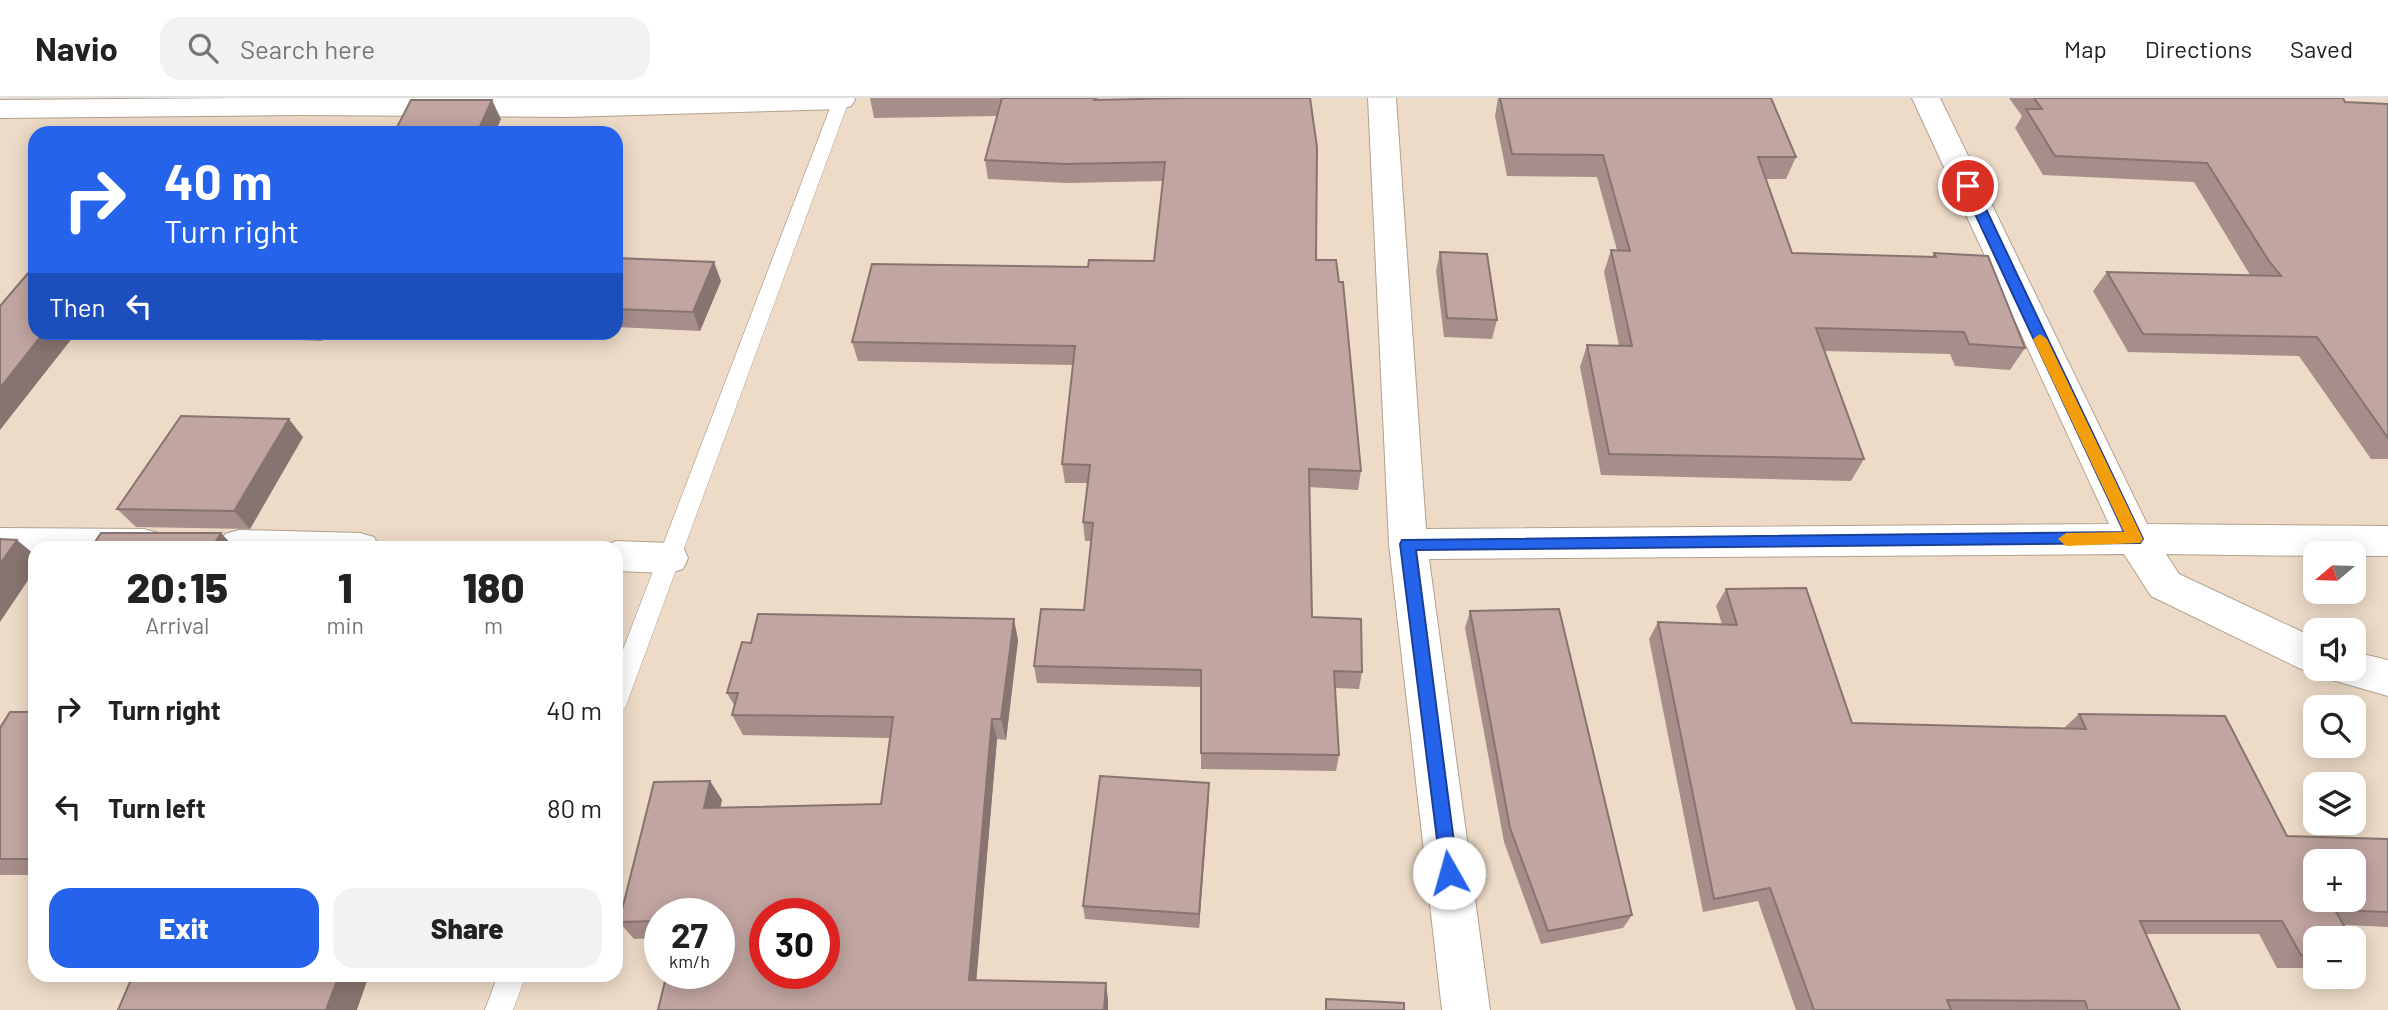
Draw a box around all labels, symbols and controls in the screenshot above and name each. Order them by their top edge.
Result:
search box [160,17,650,80]
text: Navio [35,28,118,68]
icon: search [184,29,222,67]
text: Search here [240,33,375,64]
text: Map [2064,34,2107,63]
text: Directions [2145,34,2252,63]
text: Saved [2290,34,2353,63]
text: 40 m [164,151,272,210]
icon: right [49,154,140,245]
pin [1938,156,1998,216]
icon: arrive [1949,167,1987,205]
text: Turn right [164,211,299,249]
icon: left [120,287,158,325]
text: Then [49,291,106,322]
north arrow [2303,541,2366,604]
map controls [2303,541,2366,989]
text: 20:15 [127,561,228,611]
text: 1 [338,561,353,611]
text: 180 [462,561,524,611]
text: Arrival [145,611,209,639]
text: min [327,611,364,639]
text: m [484,611,503,639]
button: sound [2303,618,2366,681]
icon: right [49,690,87,728]
text: Turn right [108,694,221,725]
text: 40 m [546,694,602,725]
button: search [2303,695,2366,758]
button: layers [2303,772,2366,835]
icon: left [49,788,87,826]
text: Turn left [108,792,206,823]
text: 80 m [547,792,602,823]
position arrow [1412,836,1486,910]
button: + [2303,849,2366,912]
button: Exit [49,888,319,968]
button: Share [333,888,602,968]
speed limit sign: 30 [749,898,840,989]
text: 27 [671,913,708,955]
button: − [2303,926,2366,989]
text: km/h [669,950,710,972]

